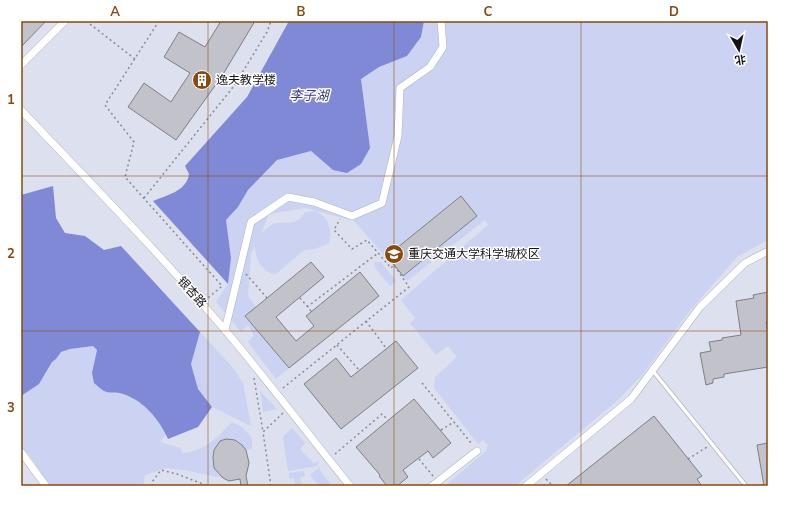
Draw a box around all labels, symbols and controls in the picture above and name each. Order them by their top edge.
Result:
text: A [110,3,120,21]
text: B [297,3,306,21]
text: C [484,3,493,21]
text: D [669,3,679,21]
north arrow [719,30,759,70]
text: 北 [734,51,747,68]
building icon: 逸夫教学楼 [191,69,213,91]
place label: 逸夫教学楼 [216,72,276,88]
water label: 李子湖 [289,87,330,105]
text: 1 [7,91,15,109]
school or university icon: 重庆交通大学科学城校区 [383,243,405,265]
text: 2 [7,245,15,263]
place label: 重庆交通大学科学城校区 [408,246,540,262]
street label: 银杏路 [174,273,210,311]
text: 3 [7,399,15,417]

